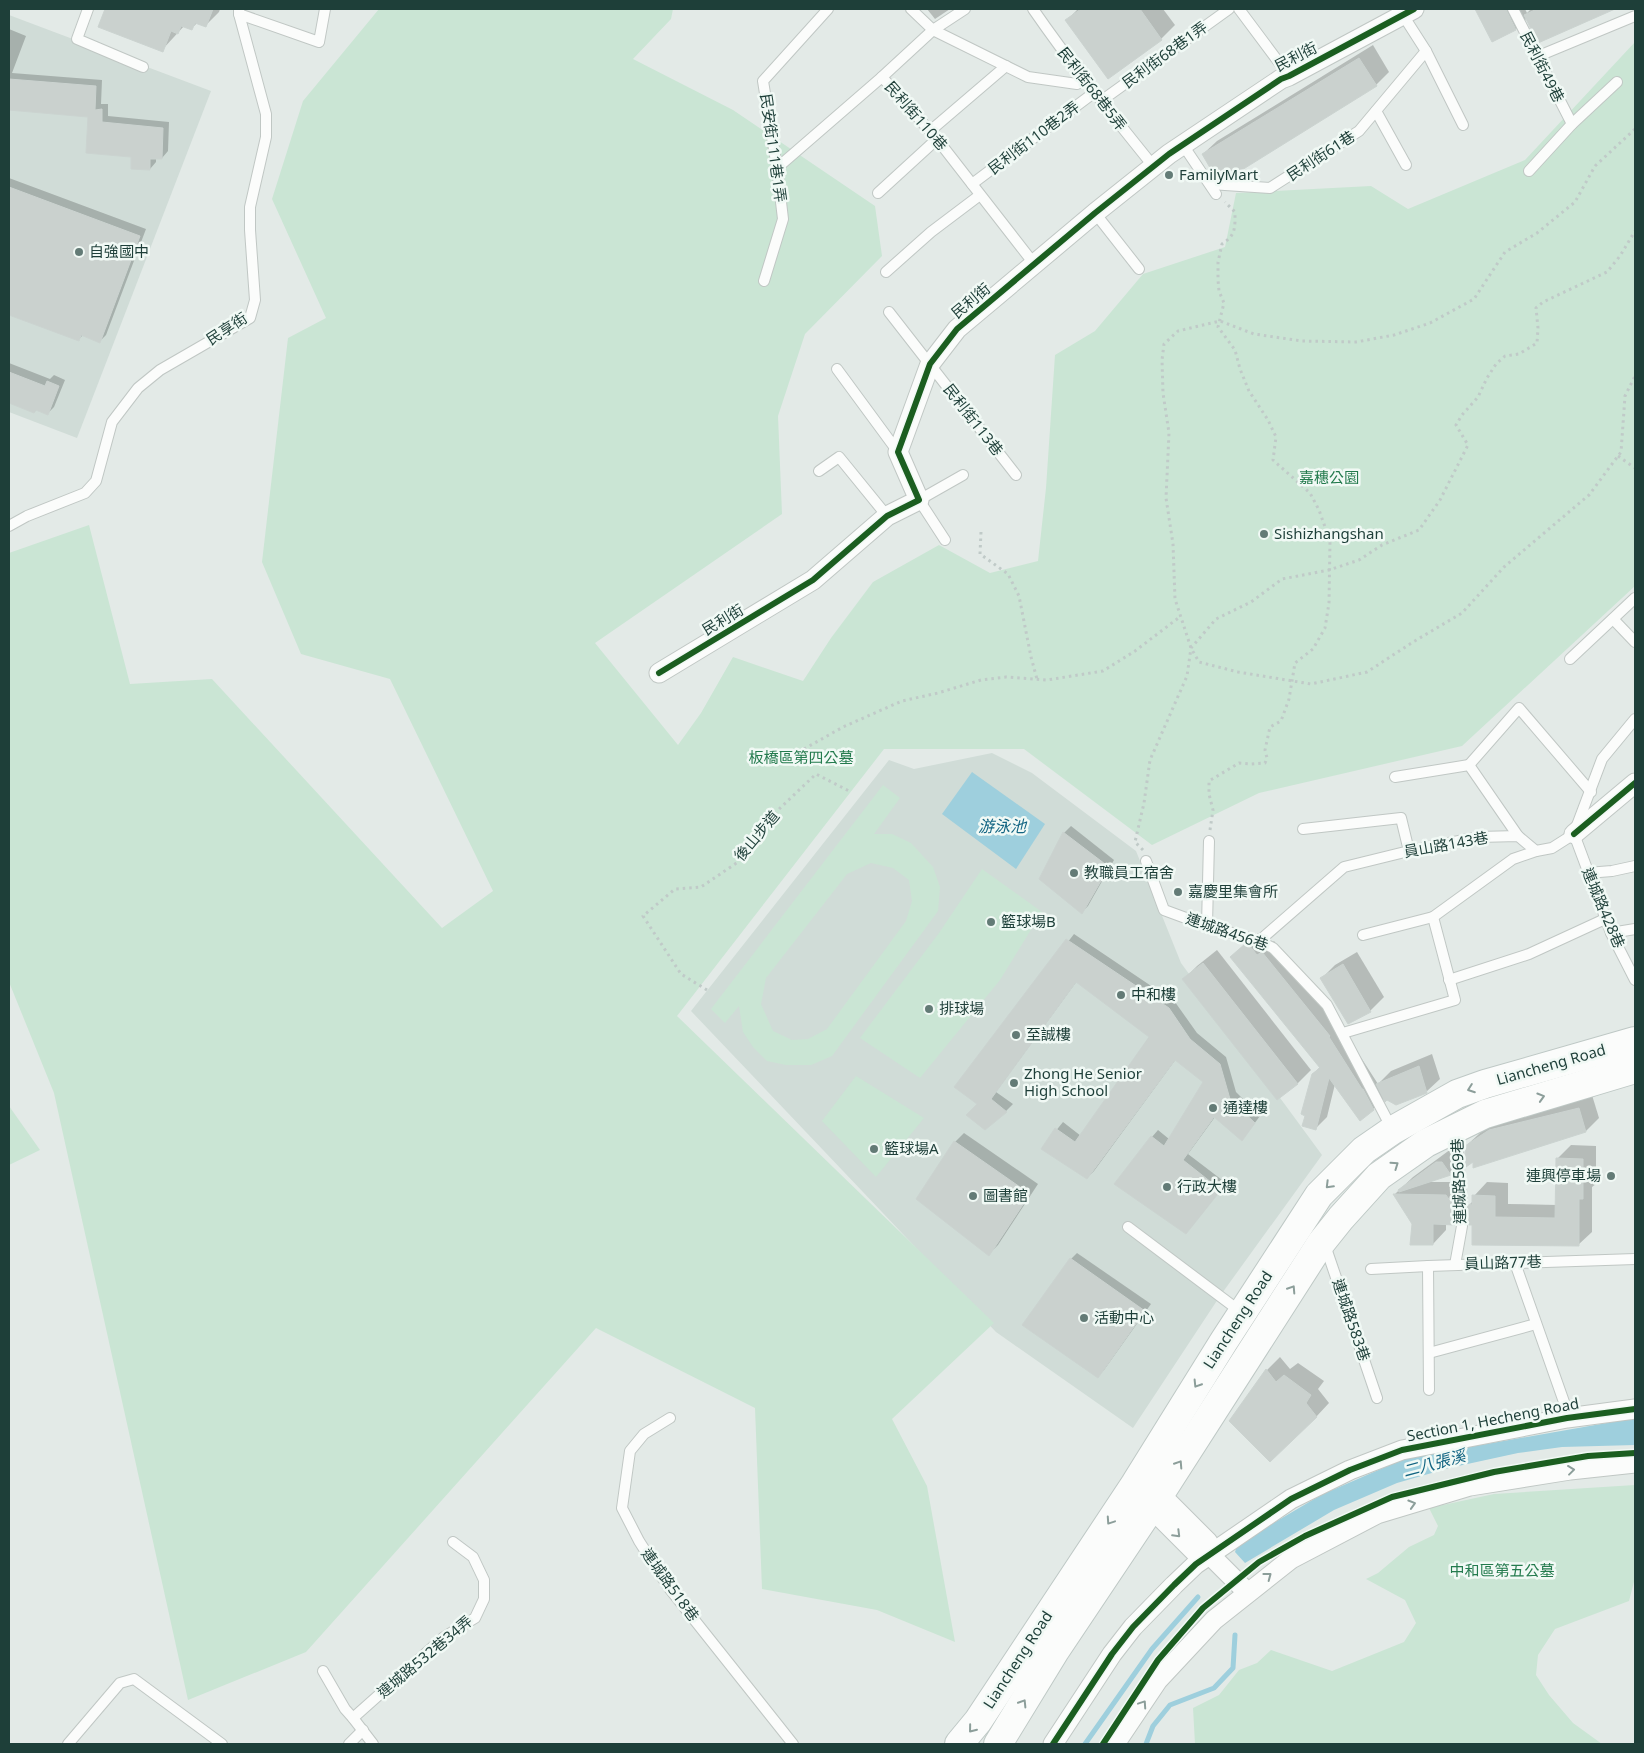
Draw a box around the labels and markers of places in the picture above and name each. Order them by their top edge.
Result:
place label: FamilyMart [1179,164,1259,184]
marker: FamilyMart [1163,169,1175,181]
place label: 自強國中 [89,241,149,261]
marker: 自強國中 [73,246,85,258]
place label: Sishizhangshan [1274,523,1384,543]
marker: Sishizhangshan [1258,528,1270,540]
place label: 教職員工宿舍 [1084,862,1174,882]
marker: 教職員工宿舍 [1068,867,1080,879]
place label: 嘉慶里集會所 [1188,881,1278,901]
marker: 嘉慶里集會所 [1172,886,1184,898]
place label: 籃球場B [1001,911,1056,931]
marker: 籃球場B [985,916,997,928]
place label: 中和樓 [1131,984,1176,1004]
marker: 中和樓 [1115,989,1127,1001]
place label: 排球場 [939,998,984,1018]
marker: 排球場 [923,1003,935,1015]
place label: 至誠樓 [1026,1024,1071,1044]
marker: 至誠樓 [1010,1029,1022,1041]
place label: Zhong He Senior High School [1024,1063,1142,1100]
marker: Zhong He Senior High School [1008,1077,1020,1089]
place label: 通達樓 [1223,1097,1268,1117]
marker: 通達樓 [1207,1102,1219,1114]
place label: 籃球場A [884,1138,939,1158]
marker: 籃球場A [868,1143,880,1155]
place label: 連興停車場 [1526,1165,1601,1185]
marker: 連興停車場 [1605,1170,1617,1182]
place label: 行政大樓 [1177,1176,1237,1196]
marker: 行政大樓 [1161,1181,1173,1193]
place label: 圖書館 [983,1185,1028,1205]
marker: 圖書館 [967,1190,979,1202]
place label: 活動中心 [1094,1307,1154,1327]
marker: 活動中心 [1078,1312,1090,1324]

